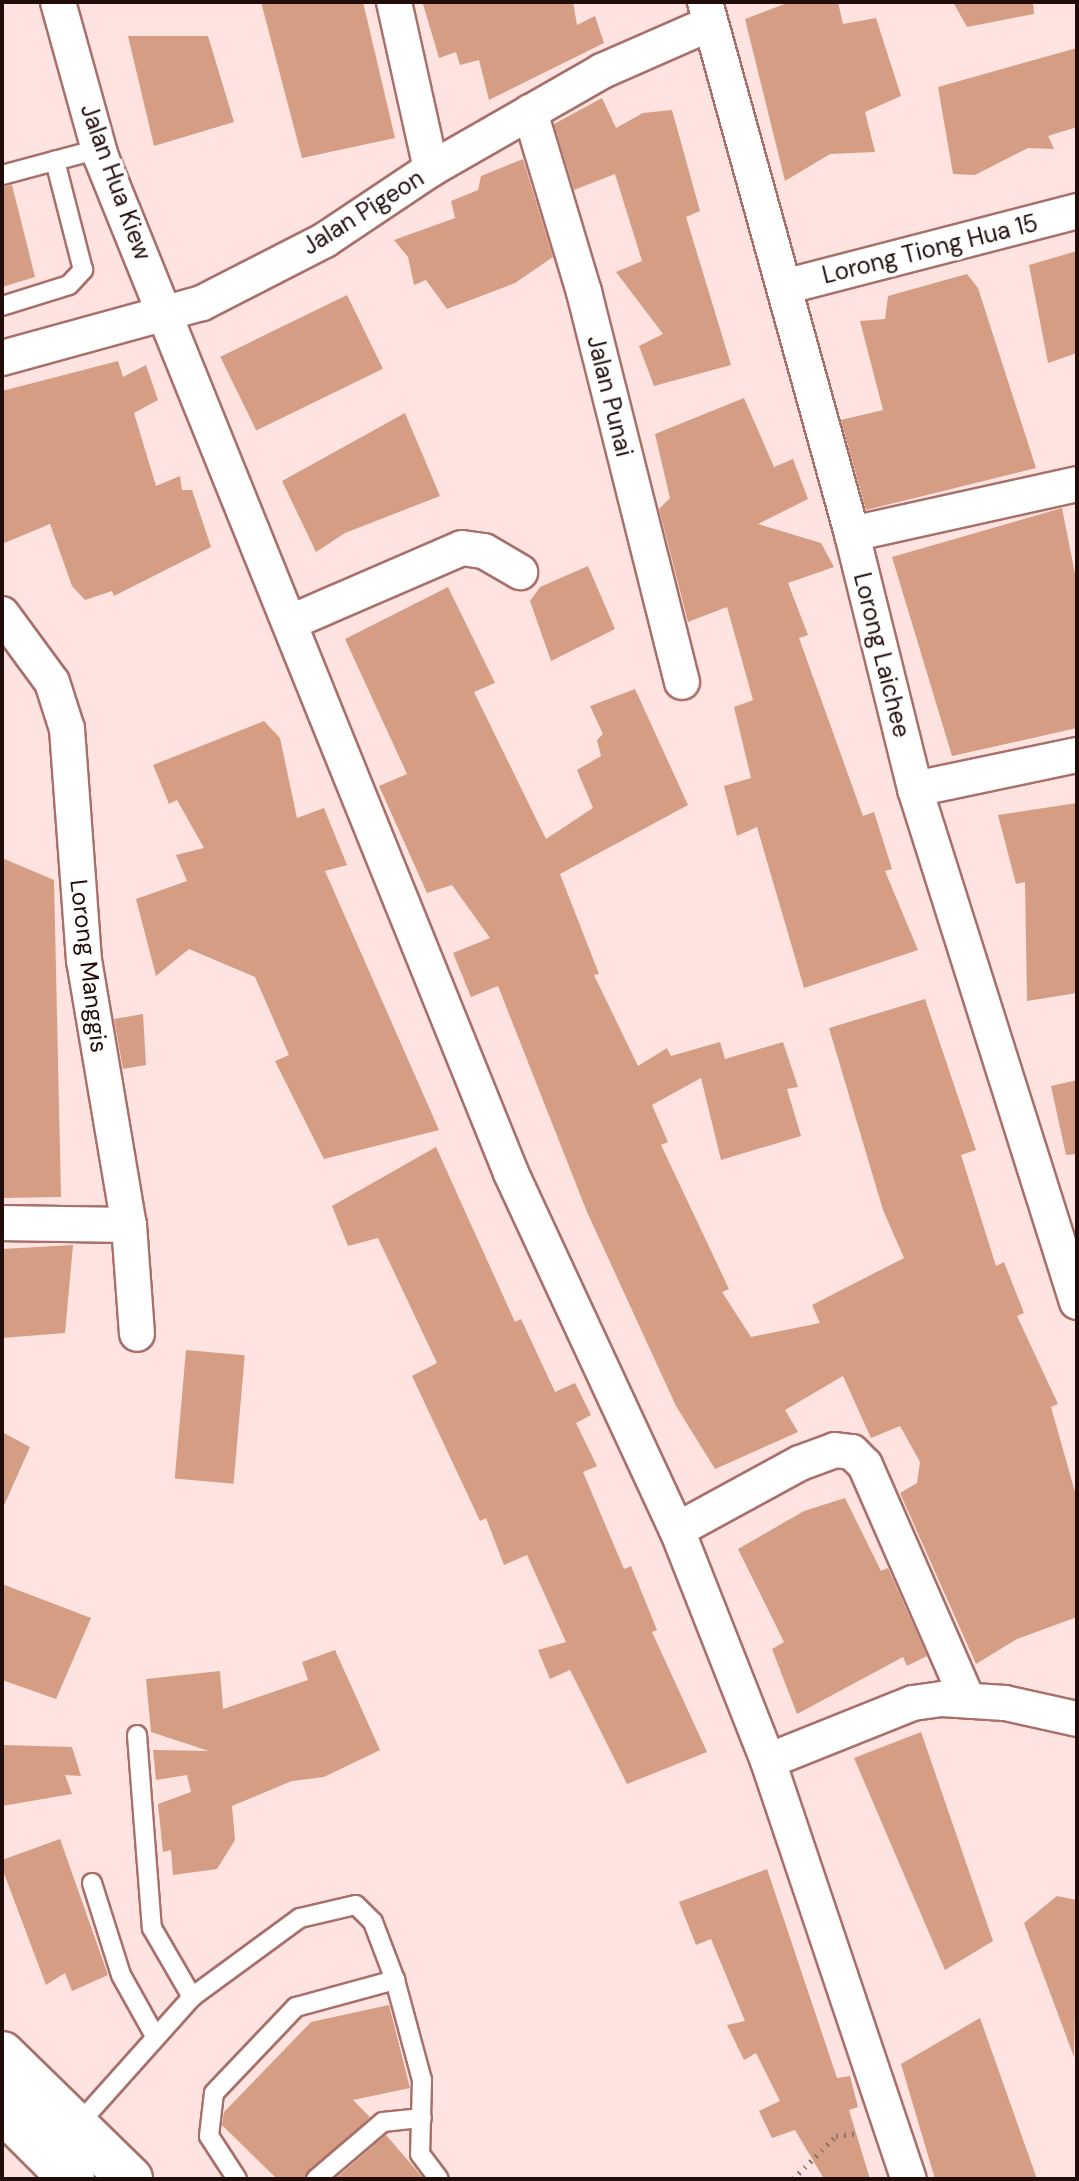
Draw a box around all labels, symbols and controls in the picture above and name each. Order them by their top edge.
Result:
street label: Jalan Hua Kiew [74,100,158,264]
street label: Jalan Pigeon [297,163,429,261]
street label: Lorong Tiong Hua 15 [819,208,1041,290]
street label: Jalan Punai [581,332,639,460]
street label: Lorong Laichee [848,570,916,740]
street label: Lorong Manggis [64,878,114,1054]

